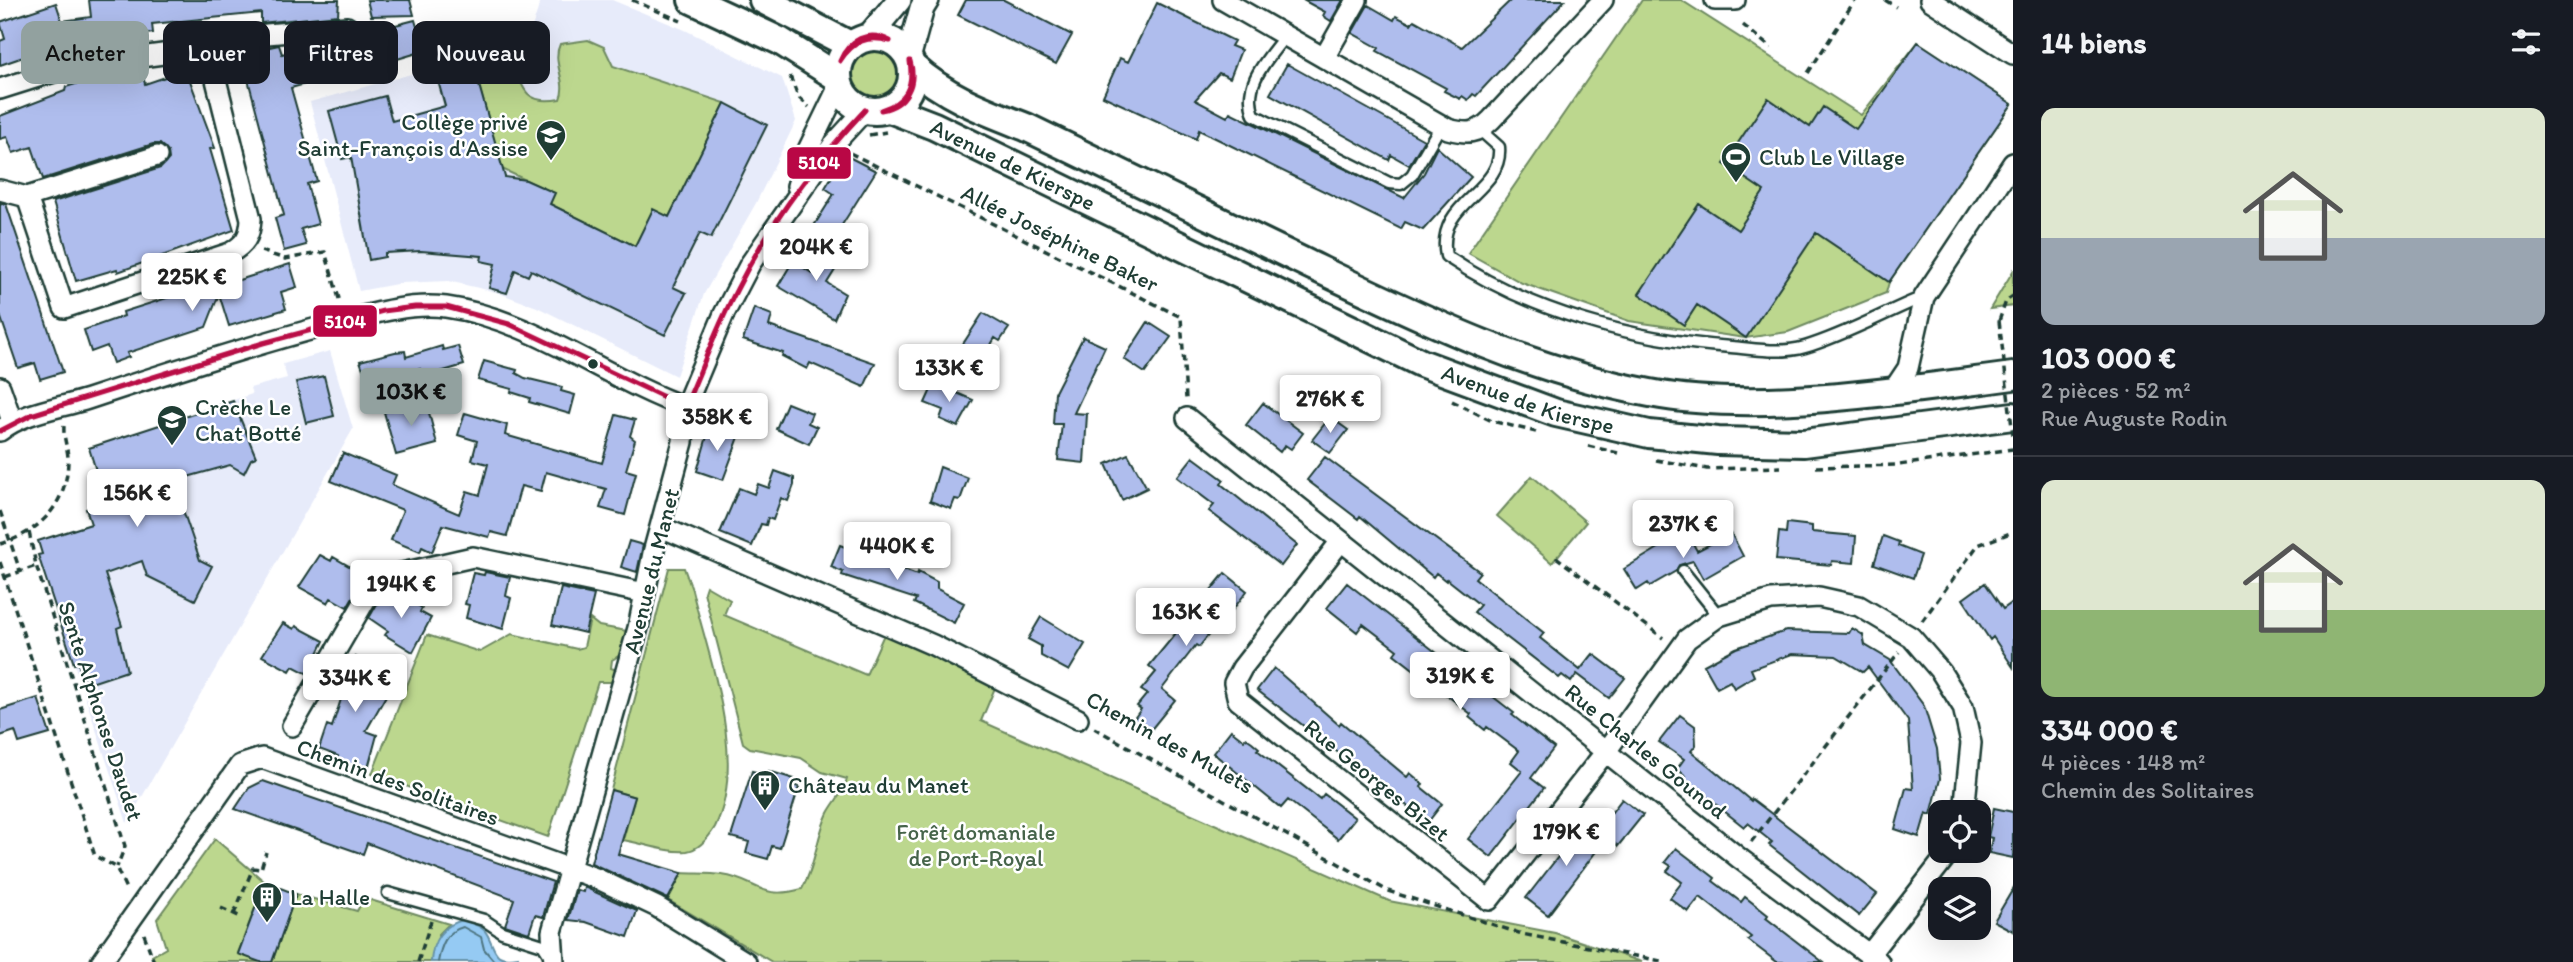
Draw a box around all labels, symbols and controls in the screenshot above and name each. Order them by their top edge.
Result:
chip: Acheter [21,21,149,84]
chip: Louer [163,21,270,84]
chip: Filtres [284,21,398,84]
chip: Nouveau [412,21,550,84]
icon: filters [2507,23,2545,61]
text: 14 biens [2041,24,2147,61]
place label: Collège privé Saint-François d'Assise [297,108,528,162]
street label: Avenue de Kierspe [926,112,1100,216]
school or university icon: Collège privé Saint-François d'Assise [534,118,568,162]
sports icon: Club Le Village [1719,140,1753,184]
place label: Club Le Village [1759,143,1905,171]
line badge: 5104 [786,146,852,180]
text: 5104 [798,151,841,174]
icon: home [2230,153,2356,279]
street label: Allée Joséphine Baker [957,178,1163,298]
pin: 204K € [759,224,873,283]
text: 204K € [779,232,853,260]
pin: 225K € [135,254,249,313]
text: 225K € [157,262,227,290]
line badge: 5104 [312,304,378,338]
text: 5104 [324,310,367,333]
text: 103 000 € [2041,339,2176,376]
pin: 133K € [892,344,1006,404]
text: 133K € [915,353,983,381]
unlabelled marker [586,357,600,371]
street label: Avenue de Kierspe [1438,358,1617,440]
pin: 103K € [354,368,468,428]
pin: 276K € [1273,376,1387,435]
text: 2 pièces · 52 m² [2041,376,2191,404]
text: 103K € [376,377,446,405]
text: 276K € [1296,384,1364,412]
place label: Crèche Le Chat Botté [195,393,302,447]
pin: 358K € [660,393,774,453]
text: 358K € [682,402,752,430]
school or university icon: Crèche Le Chat Botté [155,403,189,447]
text: Rue Auguste Rodin [2041,404,2227,432]
pin: 156K € [80,470,194,529]
text: 156K € [103,478,171,506]
street label: Avenue du Manet [617,485,685,657]
pin: 237K € [1626,500,1740,560]
text: 237K € [1648,509,1718,537]
pin: 440K € [840,522,954,582]
icon: home [2230,525,2356,651]
text: 440K € [860,531,934,559]
pin: 194K € [344,560,458,620]
text: 194K € [366,569,436,597]
pin: 163K € [1129,588,1243,648]
text: 163K € [1152,597,1220,625]
street label: Sente Alphonse Daudet [52,598,150,825]
pin: 319K € [1403,652,1517,712]
pin: 334K € [298,654,412,714]
text: 319K € [1426,661,1494,689]
text: 334K € [319,663,391,691]
street label: Rue Charles Gounod [1559,677,1733,825]
street label: Chemin des Mulets [1081,684,1259,800]
text: 334 000 € [2041,711,2178,748]
street label: Rue Georges Bizet [1298,713,1456,848]
street label: Chemin des Solitaires [293,732,503,832]
text: 4 pièces · 148 m² [2041,748,2205,776]
building icon: Château du Manet [748,768,782,812]
place label: Château du Manet [788,771,969,799]
text: Chemin des Solitaires [2041,776,2254,804]
map controls [1928,800,1991,940]
button: locate [1928,800,1991,863]
pin: 179K € [1509,808,1623,868]
text: 179K € [1532,817,1600,845]
park label: Forêt domaniale de Port-Royal [896,818,1056,872]
button: layers [1928,877,1991,940]
building icon: La Halle [250,880,284,924]
place label: La Halle [290,883,370,911]

